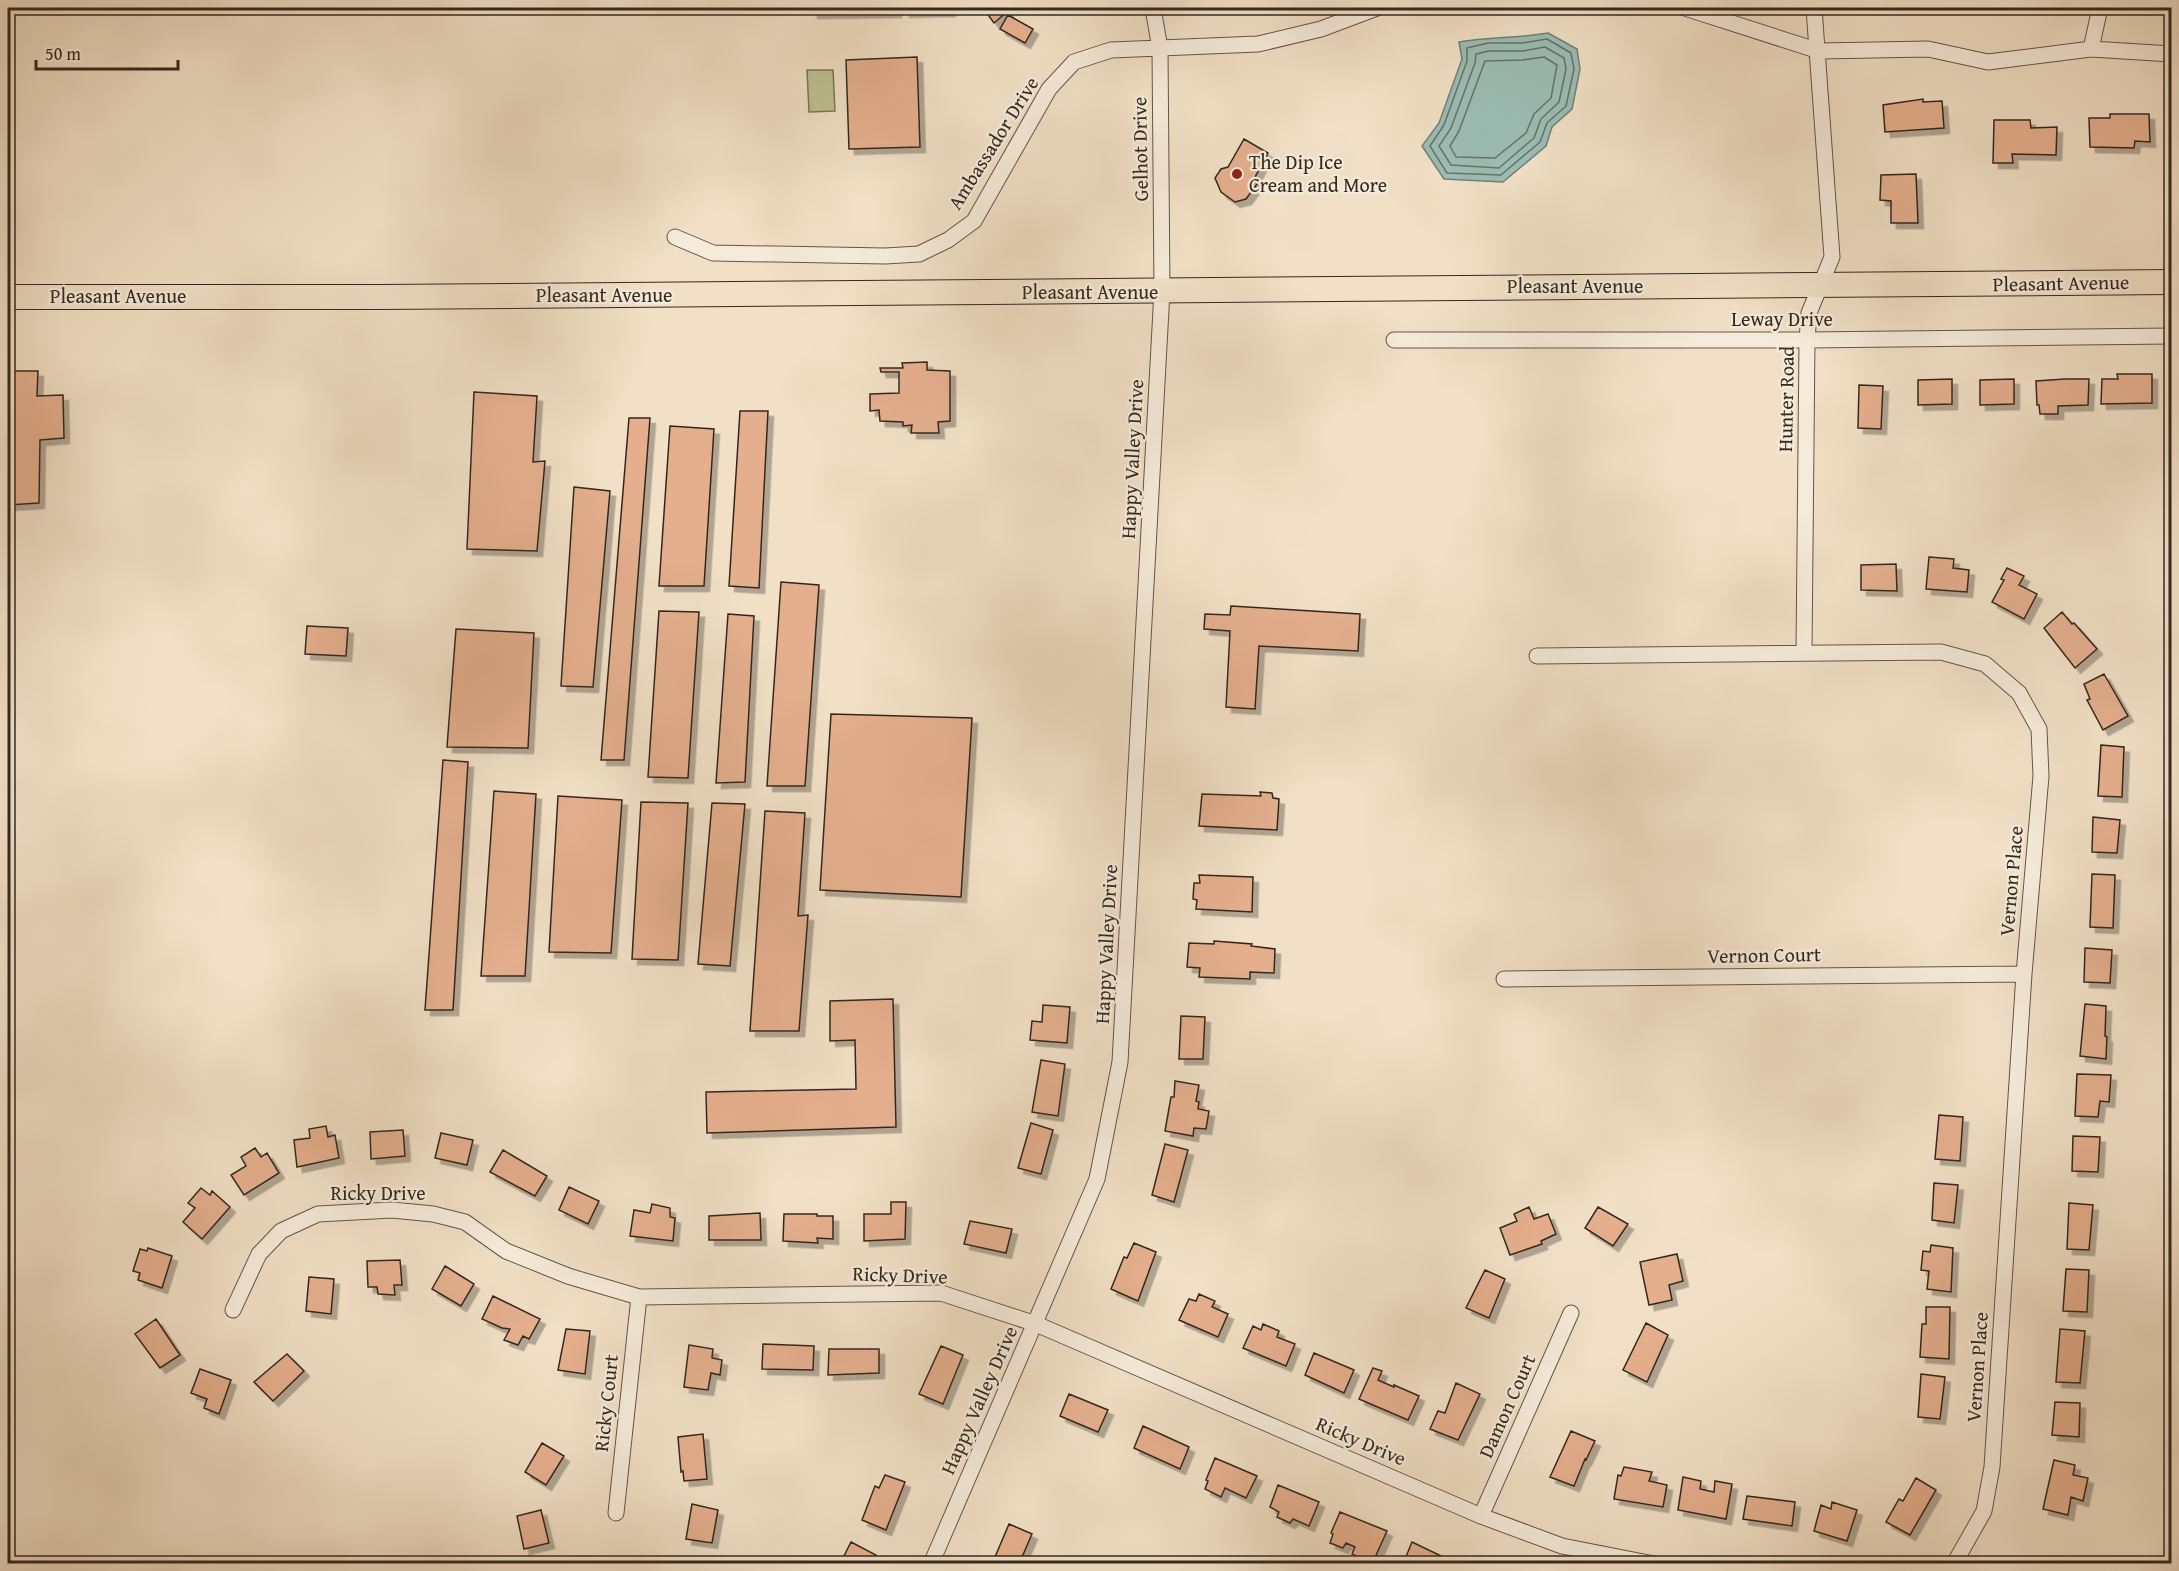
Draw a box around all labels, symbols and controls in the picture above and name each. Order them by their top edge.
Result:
scale bar [36,33,178,71]
text: 50 m [45,40,81,67]
street label: Ambassador Drive [940,71,1045,215]
street label: Gelhot Drive [1124,96,1155,202]
place label: The Dip Ice Cream and More [1249,147,1387,199]
marker: The Dip Ice Cream and More [1230,167,1244,181]
street label: Pleasant Avenue [1992,267,2130,298]
street label: Pleasant Avenue [1507,271,1643,300]
street label: Pleasant Avenue [1022,277,1158,306]
street label: Pleasant Avenue [536,280,672,309]
street label: Pleasant Avenue [50,281,186,310]
street label: Leway Drive [1731,304,1833,333]
street label: Hunter Road [1770,345,1801,452]
street label: Happy Valley Drive [1113,378,1150,540]
street label: Vernon Place [1991,825,2030,937]
street label: Happy Valley Drive [1087,863,1124,1025]
street label: Vernon Court [1707,939,1821,970]
street label: Ricky Drive [330,1178,426,1207]
street label: Ricky Drive [852,1258,948,1291]
street label: Vernon Place [1958,1311,1995,1423]
street label: Happy Valley Drive [933,1321,1024,1479]
street label: Damon Court [1471,1349,1542,1462]
street label: Ricky Court [586,1353,625,1453]
street label: Ricky Drive [1312,1409,1411,1472]

